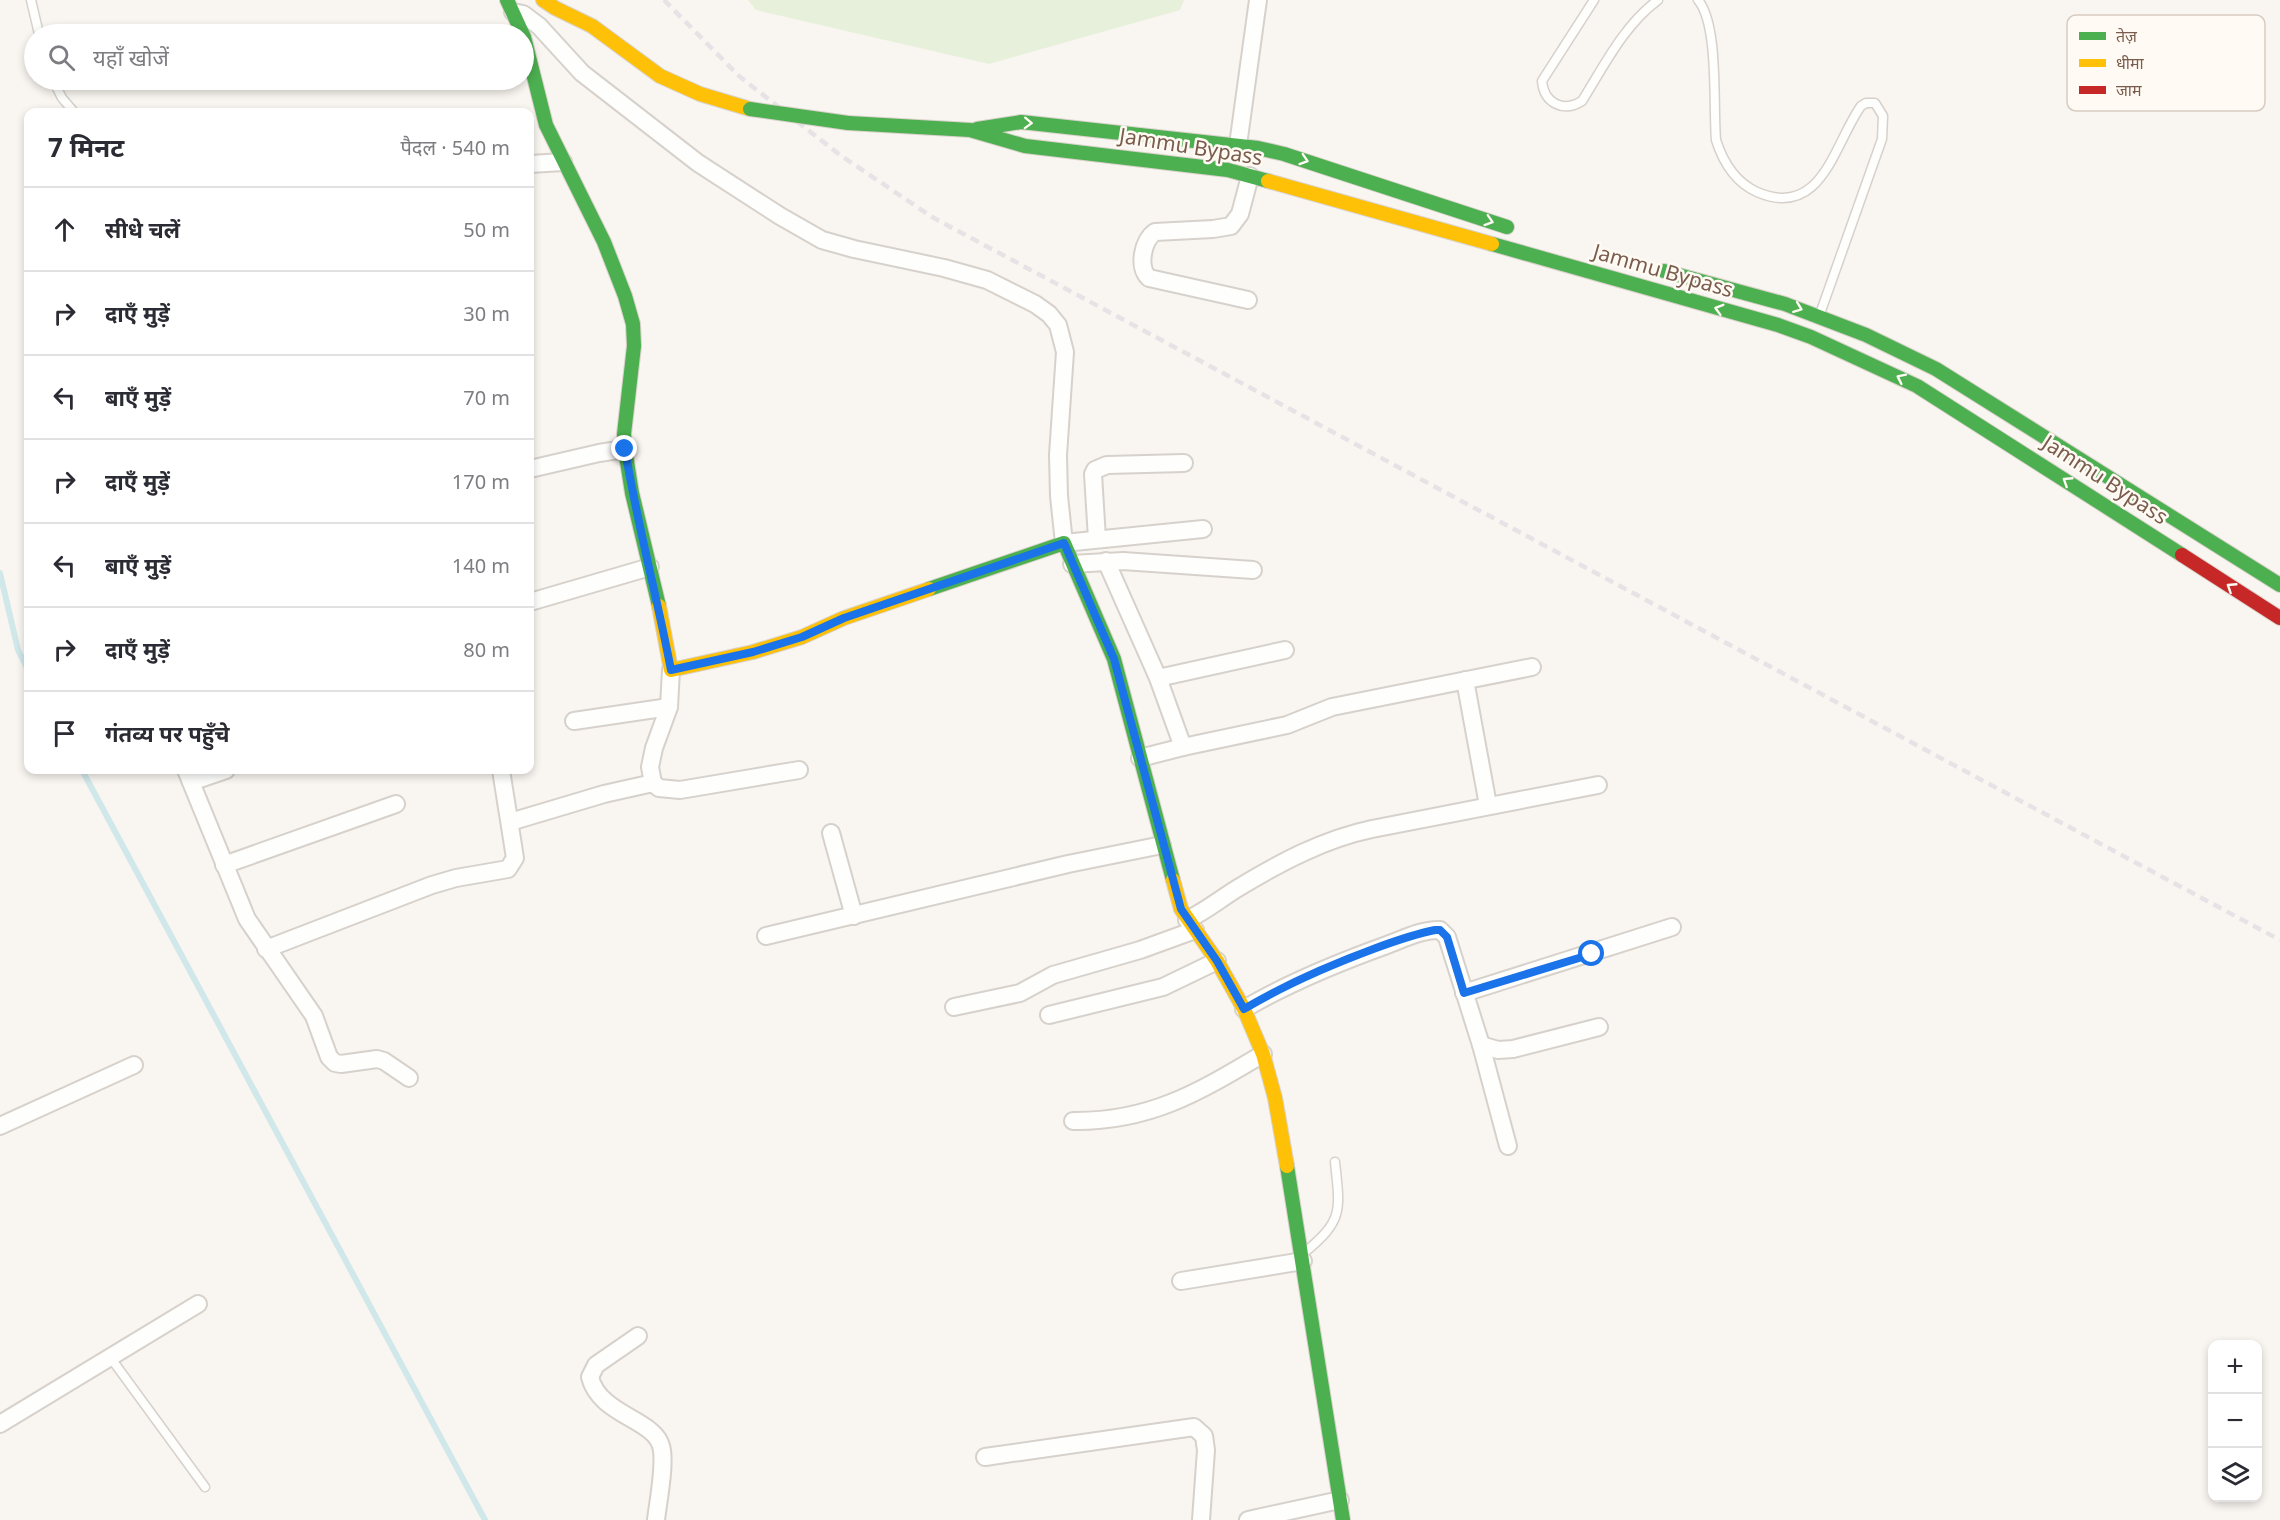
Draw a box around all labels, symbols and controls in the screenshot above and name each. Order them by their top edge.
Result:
legend [2067,15,2265,111]
search box [24,24,534,90]
text: तेज़ [2116,25,2138,47]
icon: search [45,41,78,74]
text: यहाँ खोजें [93,42,169,72]
text: धीमा [2116,52,2145,74]
text: जाम [2116,79,2142,101]
one-way arrow [1024,116,1033,129]
street label: Jammu Bypass [1116,121,1265,171]
text: 7 मिनट [48,129,124,165]
text: पैदल · 540 m [400,134,510,161]
one-way arrow [1298,153,1309,166]
icon: ahead [48,213,81,246]
text: सीधे चलें [105,214,180,244]
one-way arrow [1483,214,1494,226]
text: 50 m [463,216,510,243]
street label: Jammu Bypass [1588,236,1737,303]
icon: right [48,297,81,330]
text: दाएँ मुड़ें [105,298,170,328]
text: 30 m [463,300,510,327]
one-way arrow [1792,301,1803,314]
one-way arrow [1715,304,1725,316]
one-way arrow [1897,374,1908,386]
icon: left [48,381,81,414]
text: बाएँ मुड़ें [105,382,171,412]
text: 70 m [463,384,510,411]
street label: Jammu Bypass [2036,427,2174,530]
route end [611,435,637,461]
icon: right [48,465,81,498]
text: दाएँ मुड़ें [105,466,170,496]
text: 170 m [452,468,510,495]
one-way arrow [2063,477,2074,488]
icon: left [48,549,81,582]
text: बाएँ मुड़ें [105,550,171,580]
text: 140 m [452,552,510,579]
one-way arrow [2226,583,2237,594]
icon: right [48,633,81,666]
text: दाएँ मुड़ें [105,634,170,664]
text: 80 m [463,636,510,663]
icon: arrive [48,717,81,750]
text: गंतव्य पर पहुँचे [105,718,230,748]
route start [1578,940,1604,966]
map controls [2208,1340,2262,1502]
button: + [2208,1340,2262,1394]
button: − [2208,1394,2262,1448]
button: layers [2208,1448,2262,1502]

